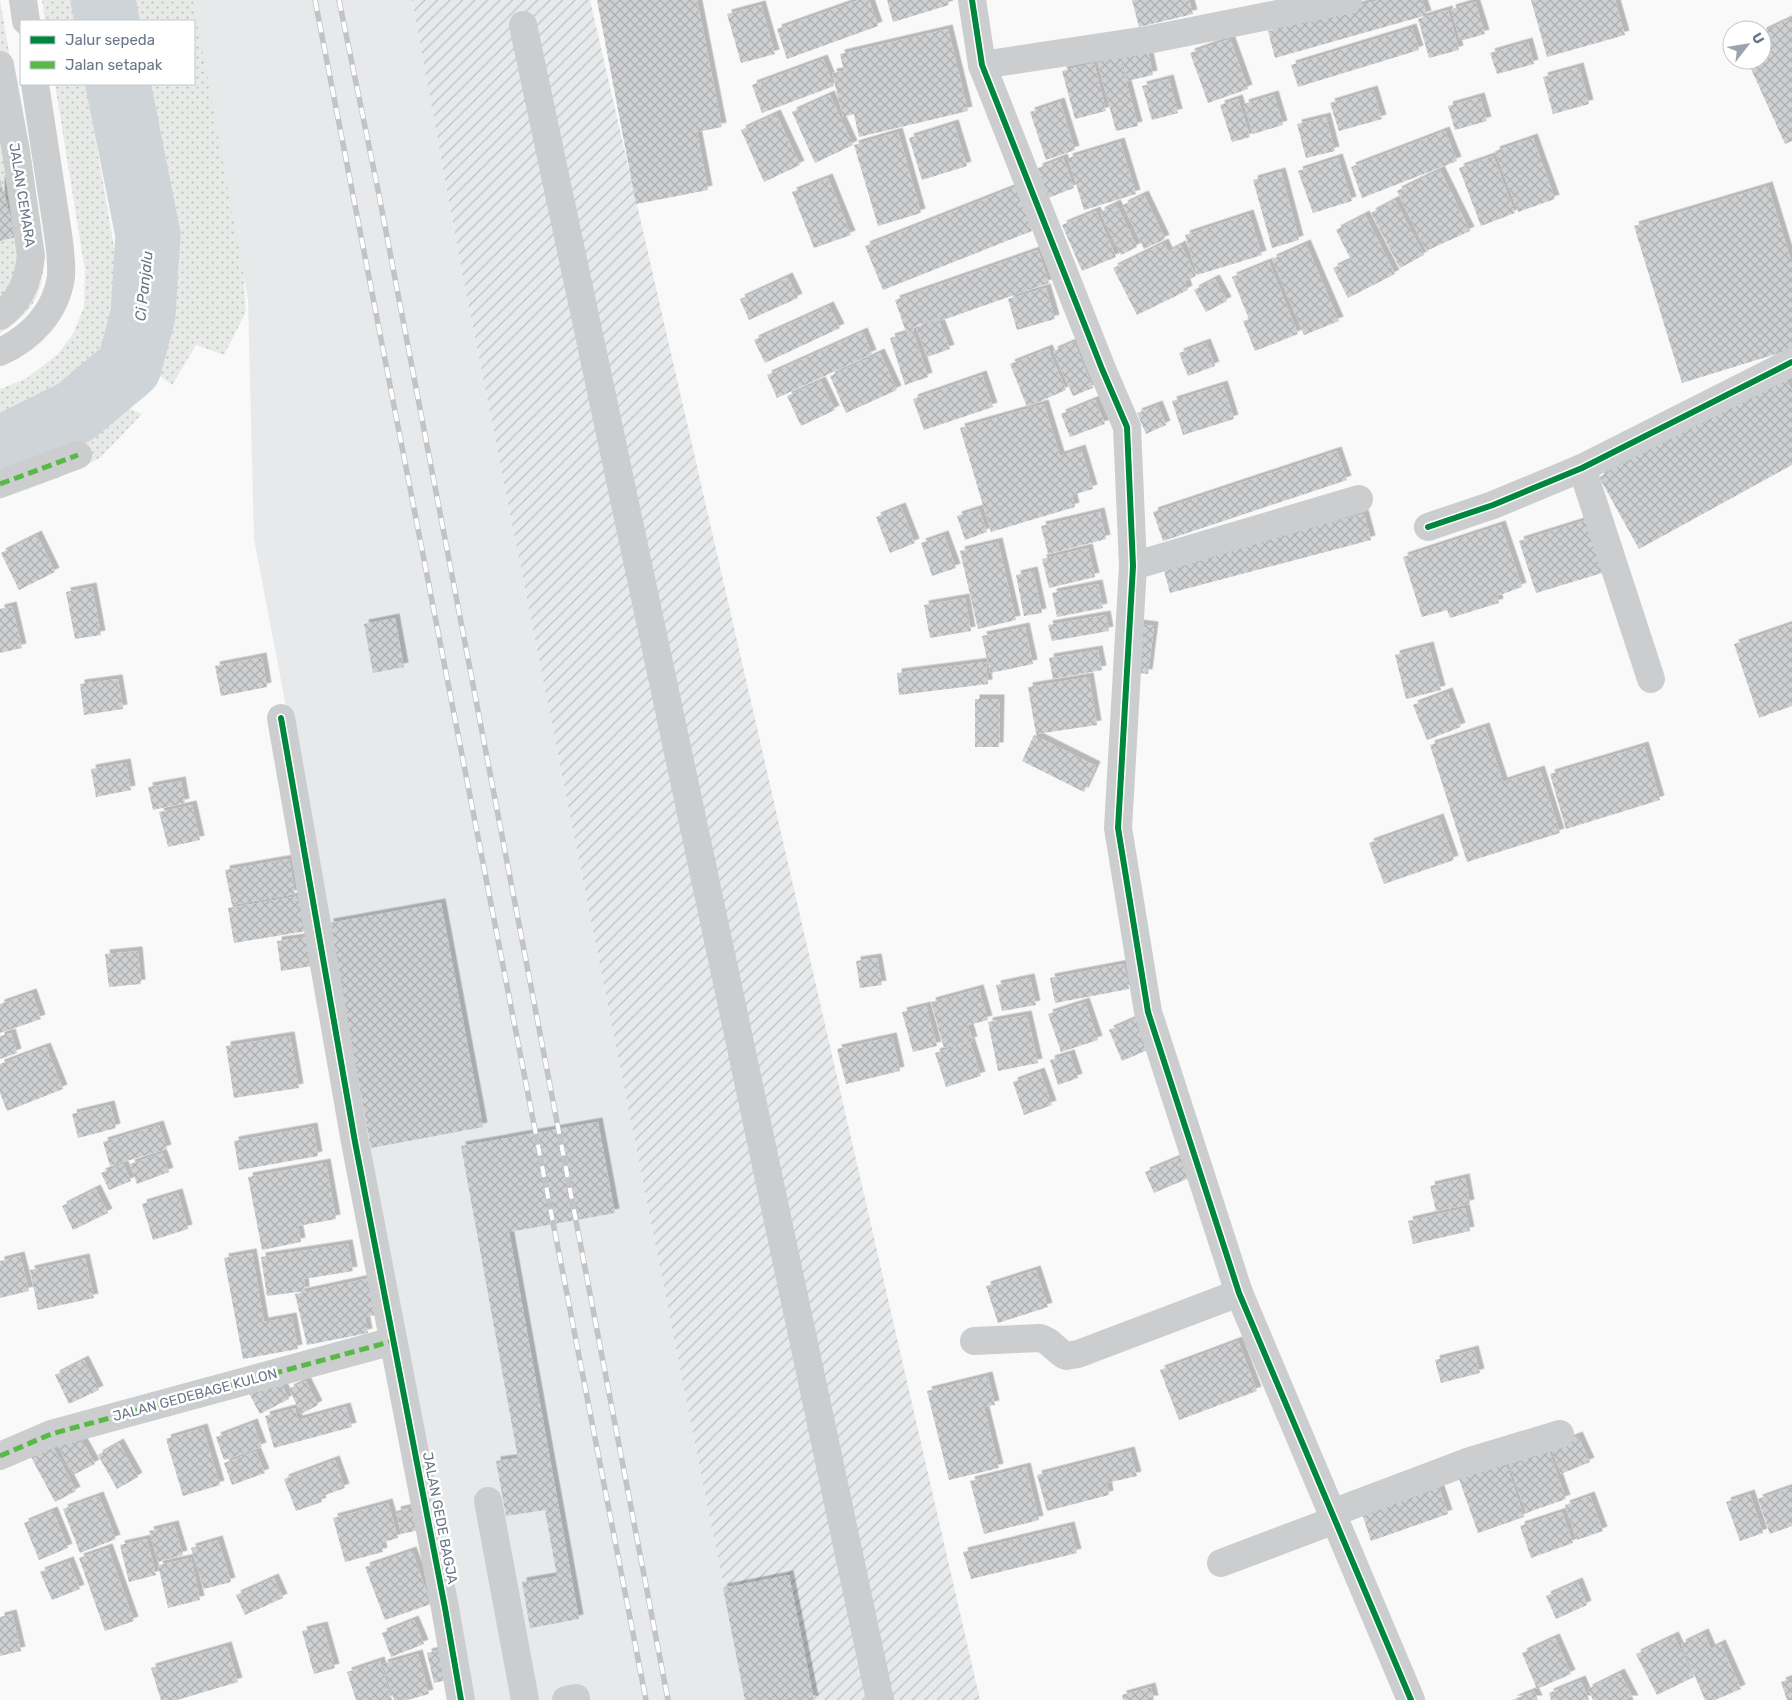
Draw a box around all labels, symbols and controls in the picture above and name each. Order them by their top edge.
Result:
legend [20,20,195,85]
north arrow [1722,20,1772,70]
text: U [1748,30,1768,47]
text: Jalur sepeda [65,31,155,49]
text: Jalan setapak [65,56,163,74]
street label: JALAN CEMARA [5,142,39,249]
water label: Ci Panjalu [131,250,157,322]
street label: JALAN GEDEBAGE KULON [111,1365,279,1425]
street label: JALAN GEDE BAGJA [419,1451,461,1586]

